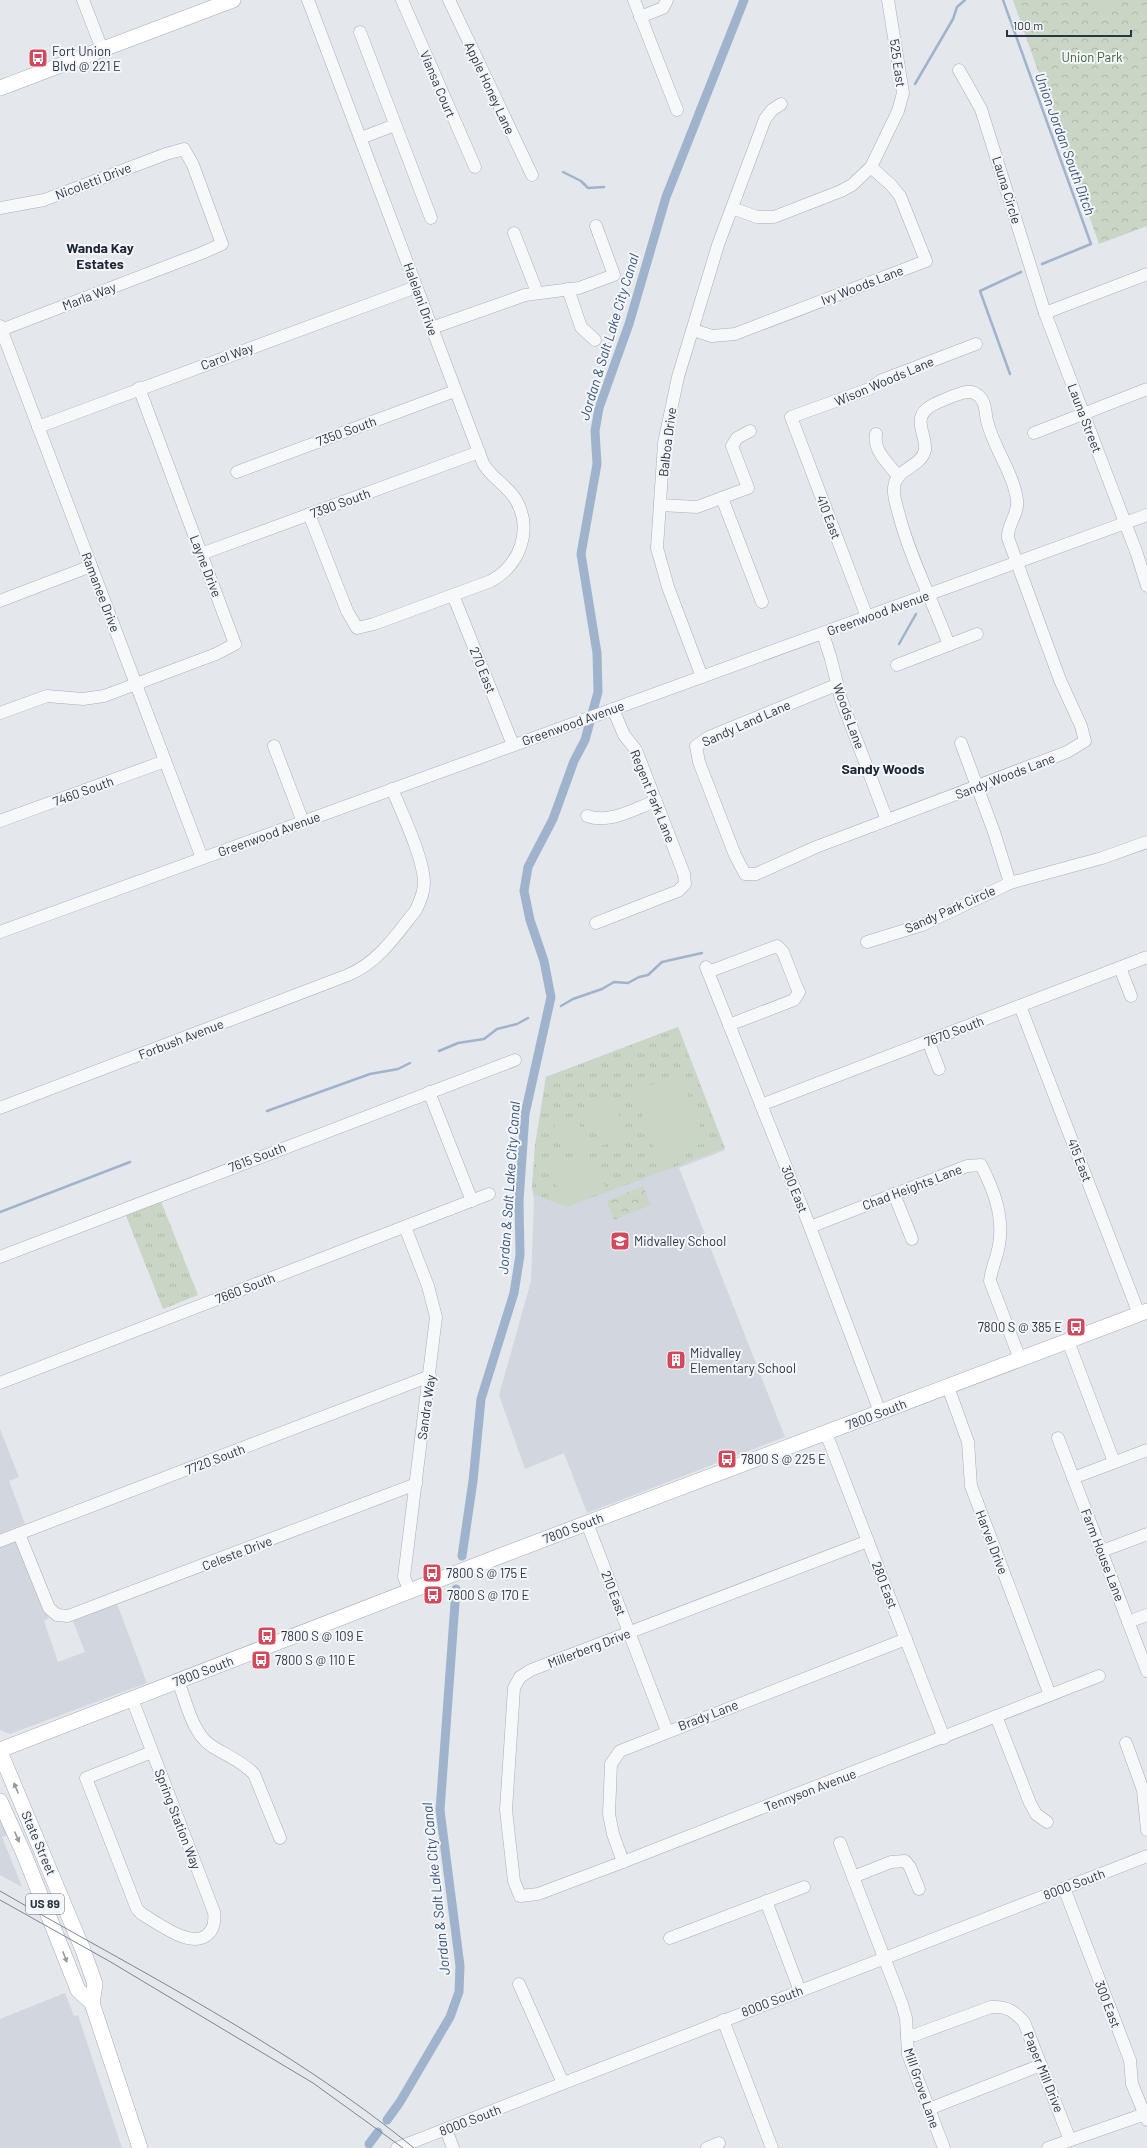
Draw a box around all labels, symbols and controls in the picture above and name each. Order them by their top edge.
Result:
scale bar [1007,12,1131,38]
text: 100 m [1013,18,1043,32]
street label: 525 East [887,38,909,88]
street label: Apple Honey Lane [462,39,519,137]
place label: Fort Union Blvd @ 221 E [52,43,121,74]
bus stop icon: Fort Union Blvd @ 221 E [27,47,49,69]
street label: Viansa Court [417,48,459,120]
park label: Union Park [1062,49,1123,65]
water label: Union Jordan South Ditch [1032,70,1099,217]
street label: Launa Circle [989,154,1025,226]
street label: Nicoletti Drive [53,159,133,203]
district label: Wanda Kay Estates [66,239,134,272]
water label: Jordan & Salt Lake City Canal [575,251,642,422]
street label: Halelani Drive [400,260,442,338]
street label: Ivy Woods Lane [819,262,905,308]
street label: Marla Way [60,278,118,314]
street label: Carol Way [198,339,256,373]
street label: Wison Woods Lane [832,353,936,409]
street label: Launa Street [1064,381,1106,455]
street label: Balboa Drive [655,406,679,478]
street label: 7350 South [314,413,378,449]
street label: 7390 South [308,485,372,521]
street label: 410 East [813,493,845,541]
street label: Layne Drive [187,533,225,599]
street label: Ramanee Drive [78,550,124,634]
street label: Greenwood Avenue [825,587,931,639]
street label: 270 East [466,644,500,696]
street label: Woods Lane [830,681,868,751]
street label: Sandy Land Lane [699,696,793,750]
street label: Greenwood Avenue [520,697,626,749]
street label: Regent Park Lane [627,747,679,845]
street label: Sandy Woods Lane [953,750,1057,802]
district label: Sandy Woods [842,760,925,777]
street label: 7460 South [51,773,115,809]
street label: Greenwood Avenue [216,808,322,860]
street label: Sandy Park Circle [902,882,998,936]
street label: 7670 South [922,1012,986,1050]
street label: Forbush Avenue [136,1015,226,1063]
water label: Jordan & Salt Lake City Canal [494,1101,523,1275]
street label: 415 East [1064,1136,1096,1184]
street label: 7615 South [226,1139,288,1175]
street label: Chad Heights Lane [860,1161,964,1213]
street label: 300 East [778,1163,812,1215]
school or university icon: Midvalley School [609,1230,631,1252]
place label: Midvalley School [634,1233,726,1249]
street label: 7660 South [213,1269,277,1307]
bus stop icon: 7800 S @ 385 E [1065,1316,1087,1338]
place label: 7800 S @ 385 E [978,1319,1062,1335]
place label: Midvalley Elementary School [690,1345,796,1376]
building icon: Midvalley Elementary School [665,1349,687,1371]
street label: Sandra Way [414,1373,438,1441]
street label: 7800 South [843,1395,909,1433]
street label: 7720 South [183,1440,247,1478]
bus stop icon: 7800 S @ 225 E [716,1448,738,1470]
place label: 7800 S @ 225 E [741,1451,826,1467]
street label: Farm House Lane [1078,1506,1128,1604]
street label: Harvel Drive [972,1508,1012,1577]
street label: 7800 South [540,1509,606,1547]
street label: Celeste Drive [200,1532,274,1574]
street label: 280 East [869,1559,901,1611]
bus stop icon: 7800 S @ 175 E [421,1562,443,1584]
place label: 7800 S @ 175 E [446,1565,528,1581]
street label: 210 East [598,1568,630,1618]
bus stop icon: 7800 S @ 170 E [422,1584,444,1606]
place label: 7800 S @ 170 E [447,1587,529,1603]
bus stop icon: 7800 S @ 109 E [256,1625,278,1647]
street label: Millerberg Drive [545,1625,633,1671]
place label: 7800 S @ 109 E [281,1628,364,1644]
bus stop icon: 7800 S @ 110 E [250,1649,272,1671]
street label: 7800 South [170,1652,236,1690]
place label: 7800 S @ 110 E [275,1652,356,1668]
street label: Brady Lane [676,1696,740,1734]
street label: Tennyson Avenue [762,1765,858,1815]
street label: Spring Station Way [151,1766,205,1872]
one-way arrow [13,1782,19,1793]
water label: Jordan & Salt Lake City Canal [418,1802,453,1976]
street label: State Street [18,1808,60,1878]
one-way arrow [14,1831,20,1843]
street label: 8000 South [1041,1865,1107,1903]
road number: US 89 [26,1894,64,1914]
one-way arrow [63,1952,69,1964]
street label: 300 East [1092,1978,1124,2030]
street label: 8000 South [739,1982,805,2020]
street label: Paper Mill Drive [1021,2029,1068,2115]
street label: Mill Grove Lane [901,2046,943,2130]
street label: 8000 South [437,2101,503,2139]

